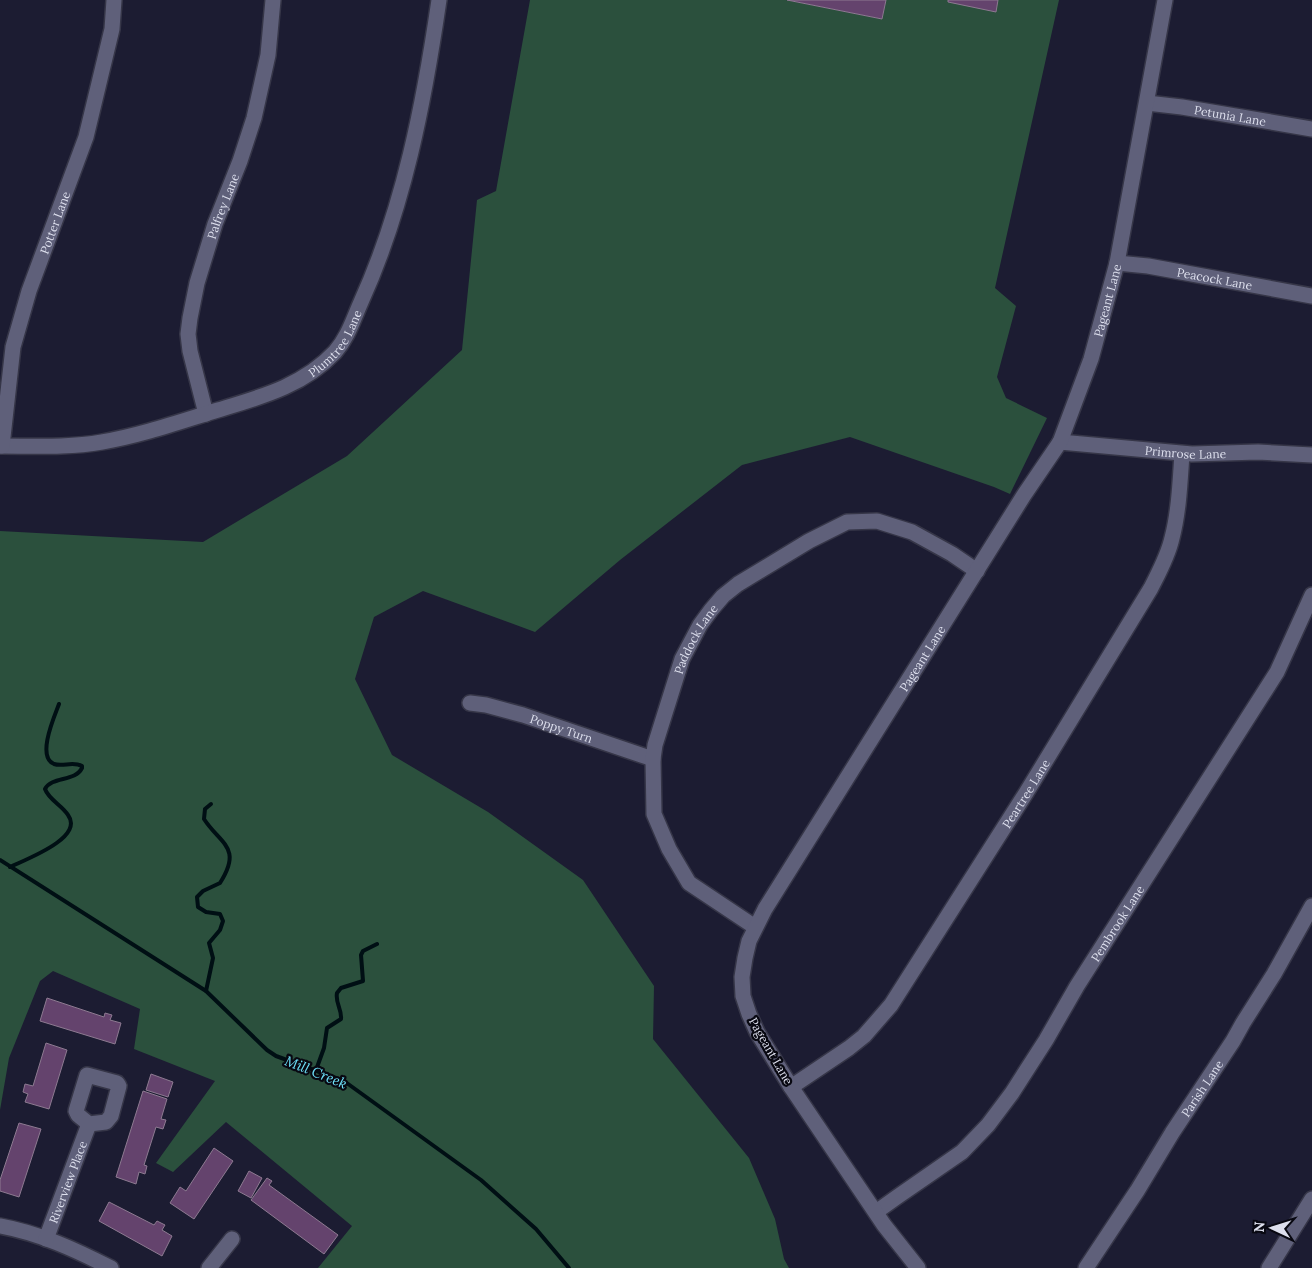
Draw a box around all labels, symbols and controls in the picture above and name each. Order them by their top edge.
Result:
street label: Petunia Lane [1193,102,1268,129]
street label: Palfrey Lane [203,171,242,241]
street label: Potter Lane [36,189,73,256]
street label: Pageant Lane [1090,262,1124,338]
street label: Peacock Lane [1176,264,1254,293]
street label: Plumtree Lane [305,307,365,380]
street label: Primrose Lane [1144,442,1227,462]
street label: Paddock Lane [670,600,721,676]
street label: Pageant Lane [896,622,948,694]
street label: Poppy Turn [528,710,595,746]
street label: Peartree Lane [998,756,1053,830]
street label: Pembrook Lane [1087,882,1147,964]
street label: Pageant Lane [746,1015,796,1088]
water label: Mill Creek [282,1051,350,1093]
street label: Parish Lane [1178,1056,1226,1119]
street label: Riverview Place [45,1138,90,1225]
north arrow [1247,1203,1297,1253]
text: N [1250,1221,1268,1233]

